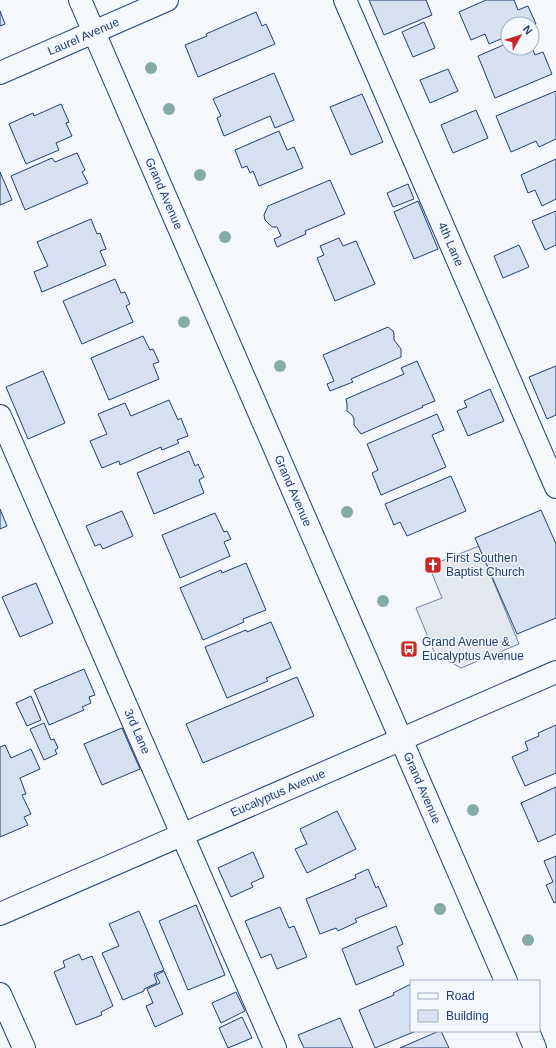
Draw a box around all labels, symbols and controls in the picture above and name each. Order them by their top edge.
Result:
street label: Laurel Avenue [45,15,122,58]
north arrow [500,16,540,56]
text: N [521,23,535,37]
street label: Grand Avenue [142,156,186,232]
street label: 4th Lane [435,220,467,269]
street label: Grand Avenue [271,453,315,529]
place label: First Southen Baptist Church [446,551,525,579]
church icon: First Southen Baptist Church [423,555,443,575]
place label: Grand Avenue & Eucalyptus Avenue [422,635,524,663]
bus stop icon: Grand Avenue & Eucalyptus Avenue [399,639,419,659]
street label: 3rd Lane [121,707,153,756]
street label: Grand Avenue [400,750,444,826]
street label: Eucalyptus Avenue [228,766,328,820]
legend [410,980,540,1032]
text: Road [446,989,475,1003]
text: Building [446,1009,489,1023]

